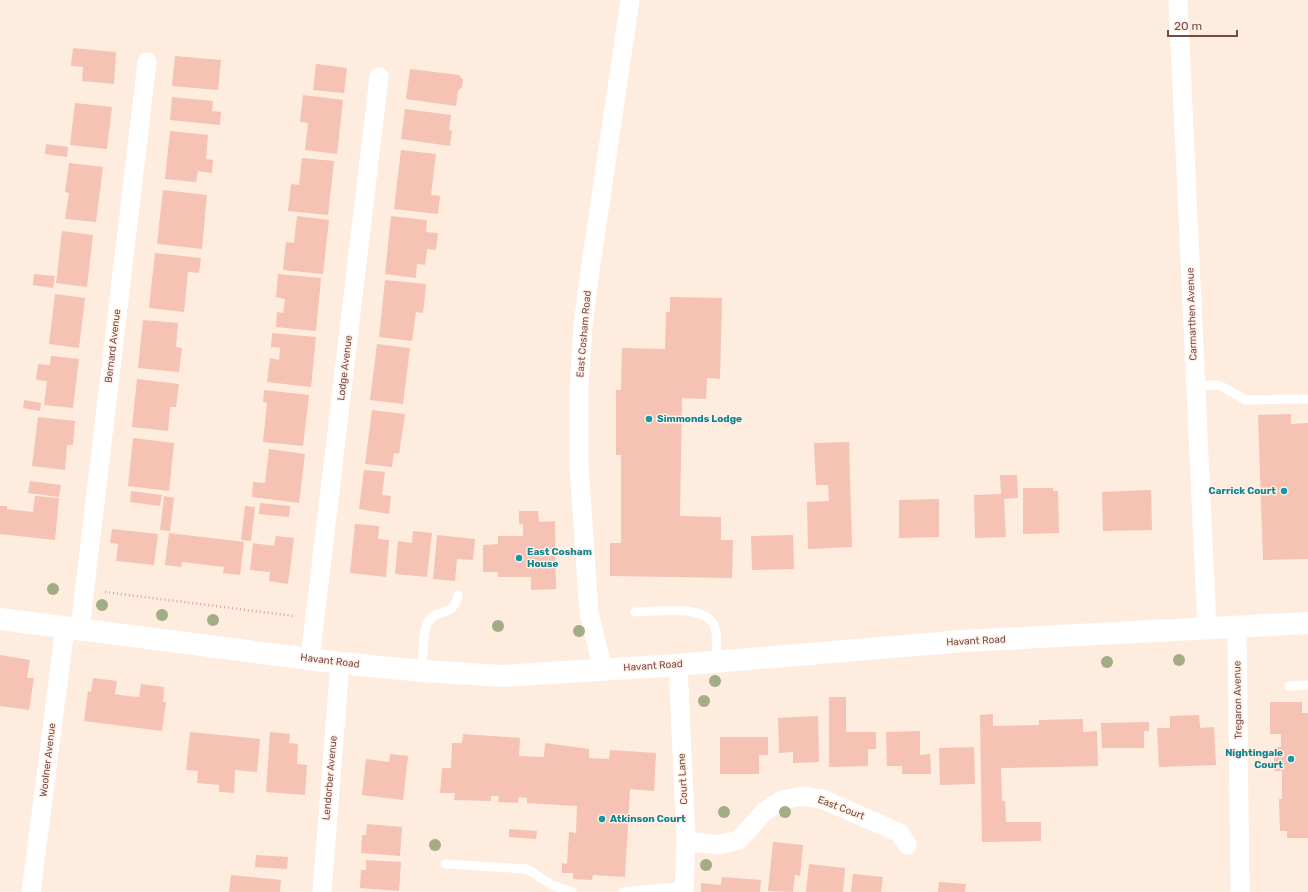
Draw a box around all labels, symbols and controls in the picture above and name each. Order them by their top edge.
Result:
scale bar [1168,12,1237,38]
text: 20 m [1174,19,1202,33]
street label: Carmarthen Avenue [1184,267,1200,361]
street label: East Cosham Road [574,290,594,378]
street label: Bernard Avenue [103,308,124,384]
street label: Lodge Avenue [335,334,355,401]
place label: Simmonds Lodge [657,413,742,425]
marker: Simmonds Lodge [644,414,654,424]
place label: Carrick Court [1209,485,1276,497]
marker: Carrick Court [1279,486,1289,496]
place label: East Cosham House [527,546,592,570]
marker: East Cosham House [514,553,524,563]
street label: Havant Road [946,633,1006,649]
street label: Havant Road [300,651,360,671]
street label: Havant Road [623,658,683,674]
street label: Tregaron Avenue [1231,660,1245,739]
street label: Woolner Avenue [38,722,59,798]
street label: Lendorber Avenue [320,735,340,821]
place label: Nightingale Court [1225,747,1283,771]
street label: Court Lane [676,753,690,805]
marker: Nightingale Court [1286,754,1296,764]
street label: East Court [816,794,866,822]
place label: Atkinson Court [610,813,686,825]
marker: Atkinson Court [597,814,607,824]

